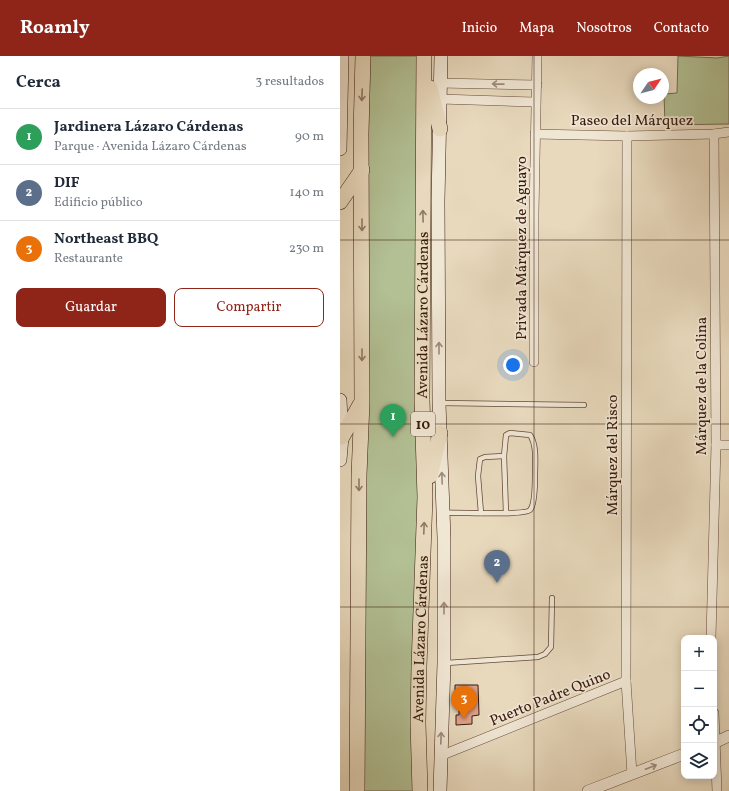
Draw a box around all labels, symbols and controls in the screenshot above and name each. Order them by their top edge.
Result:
text: Roamly [20,15,90,41]
text: Inicio [462,19,497,38]
text: Mapa [519,19,554,38]
text: Nosotros [576,19,632,38]
text: Contacto [654,19,709,38]
north arrow [633,68,669,104]
text: Cerca [16,71,61,94]
text: 3 resultados [255,73,324,91]
one-way arrow [492,80,505,88]
one-way arrow [359,88,366,101]
street label: Paseo del Márquez [571,111,693,132]
text: Jardinera Lázaro Cárdenas [54,117,243,138]
text: 1 [26,128,32,146]
text: 90 m [295,128,324,146]
text: Parque · Avenida Lázaro Cárdenas [54,138,247,156]
street label: Privada Márquez de Aguayo [512,156,533,340]
text: DIF [54,173,80,194]
text: 2 [26,184,32,202]
text: 140 m [290,184,324,202]
text: Edificio público [54,194,143,212]
one-way arrow [419,210,427,223]
one-way arrow [358,218,366,231]
text: Northeast BBQ [54,229,158,250]
street label: Avenida Lázaro Cárdenas [413,232,435,399]
text: 3 [26,240,32,258]
text: 230 m [289,240,324,258]
text: Restaurante [54,250,123,268]
button: Guardar [16,288,166,327]
button: Compartir [174,288,324,327]
street label: Márquez de la Colina [692,317,713,455]
one-way arrow [435,342,443,355]
one-way arrow [358,348,366,361]
your location [503,355,523,375]
street label: Márquez del Risco [603,395,624,515]
pin: 1 [380,404,406,437]
road number: 10 [411,412,435,436]
one-way arrow [438,472,445,485]
one-way arrow [355,478,363,491]
one-way arrow [420,522,427,535]
pin: 2 [484,550,510,583]
street label: Avenida Lázaro Cárdenas [409,555,435,723]
one-way arrow [440,602,448,615]
map controls [681,635,717,779]
button: + [681,635,717,671]
street label: Puerto Padre Quino [487,665,614,732]
button: − [681,671,717,707]
pin: 3 [451,686,477,719]
button: locate [681,707,717,743]
one-way arrow [437,732,445,745]
button: layers [681,743,717,779]
one-way arrow [645,763,657,771]

